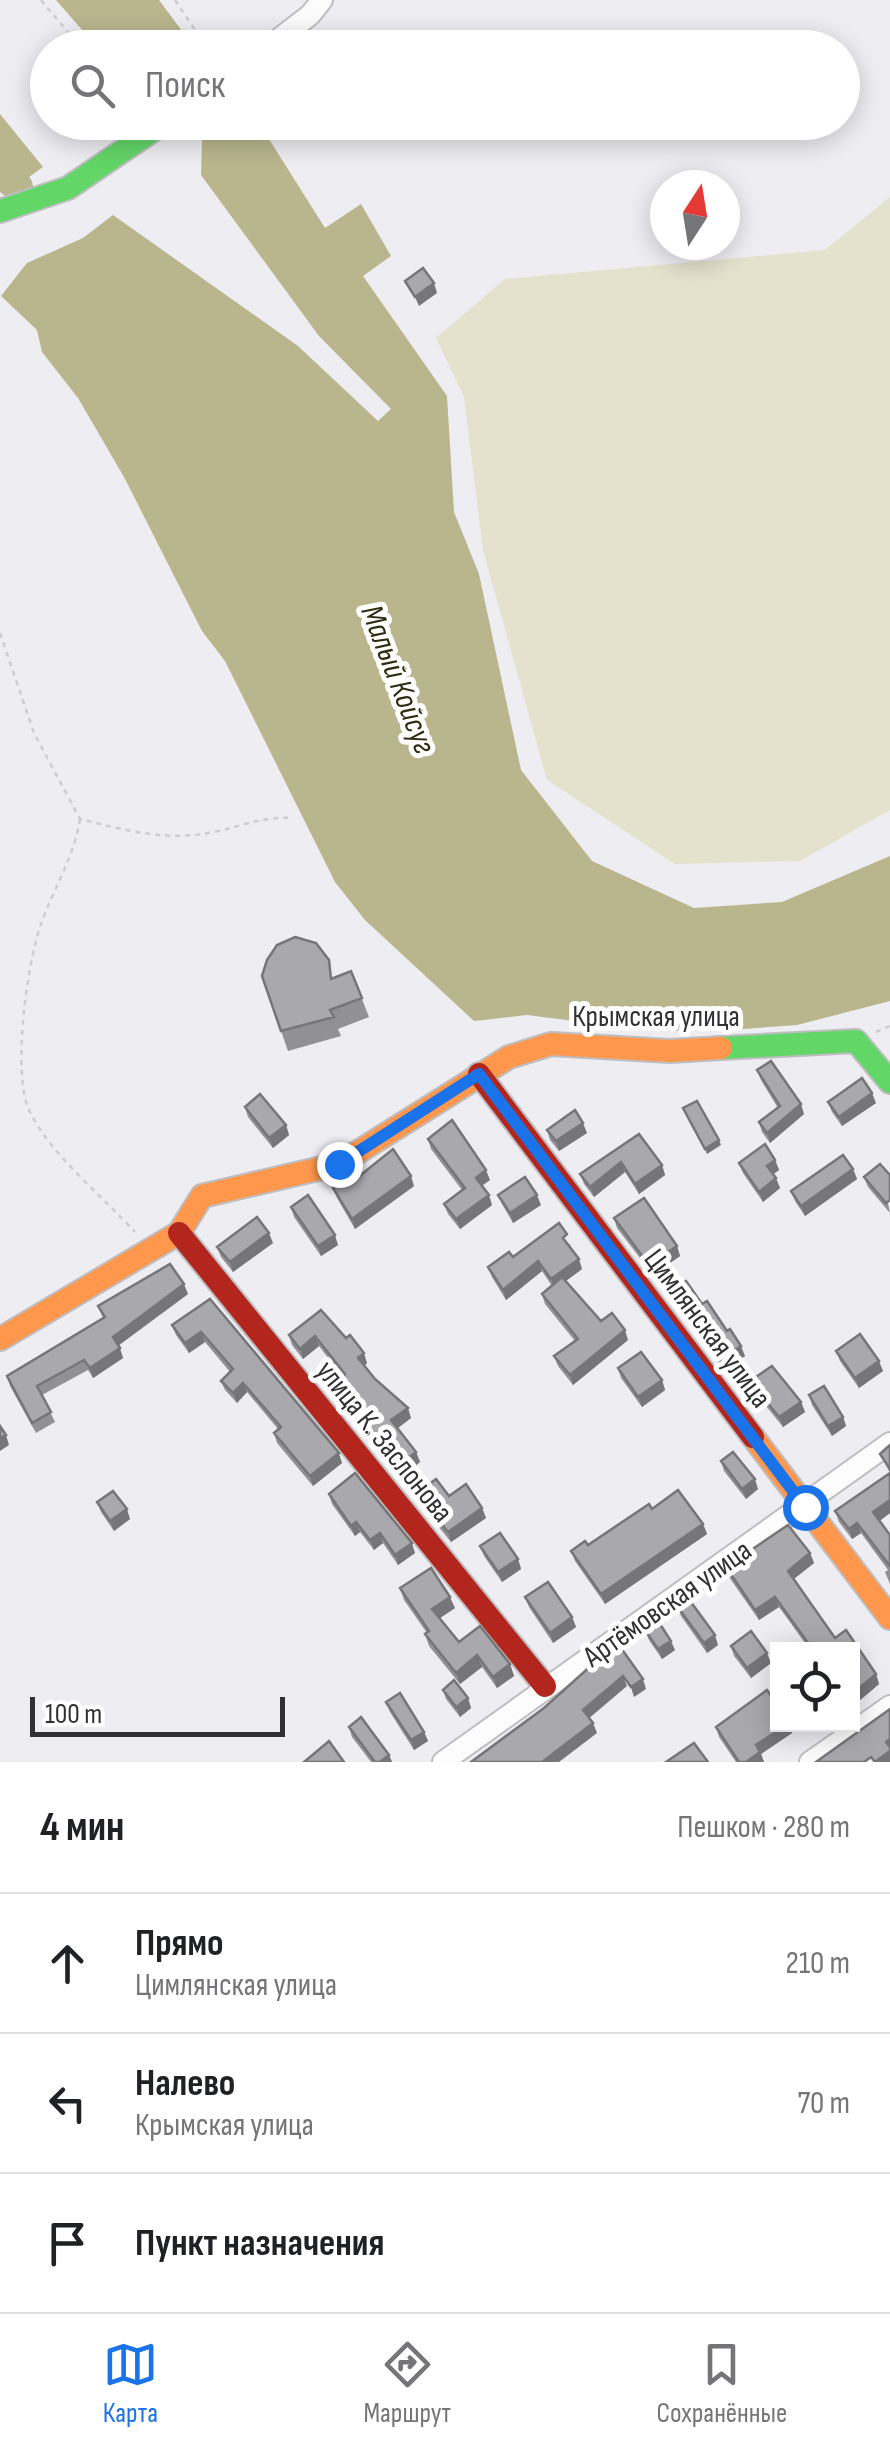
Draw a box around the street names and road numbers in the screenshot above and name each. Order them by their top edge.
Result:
street label: Крымская улица [572,999,740,1035]
street label: Цимлянская улица [636,1242,779,1415]
street label: улица К. Заслонова [308,1354,460,1530]
street label: Артёмовская улица [576,1533,759,1676]

